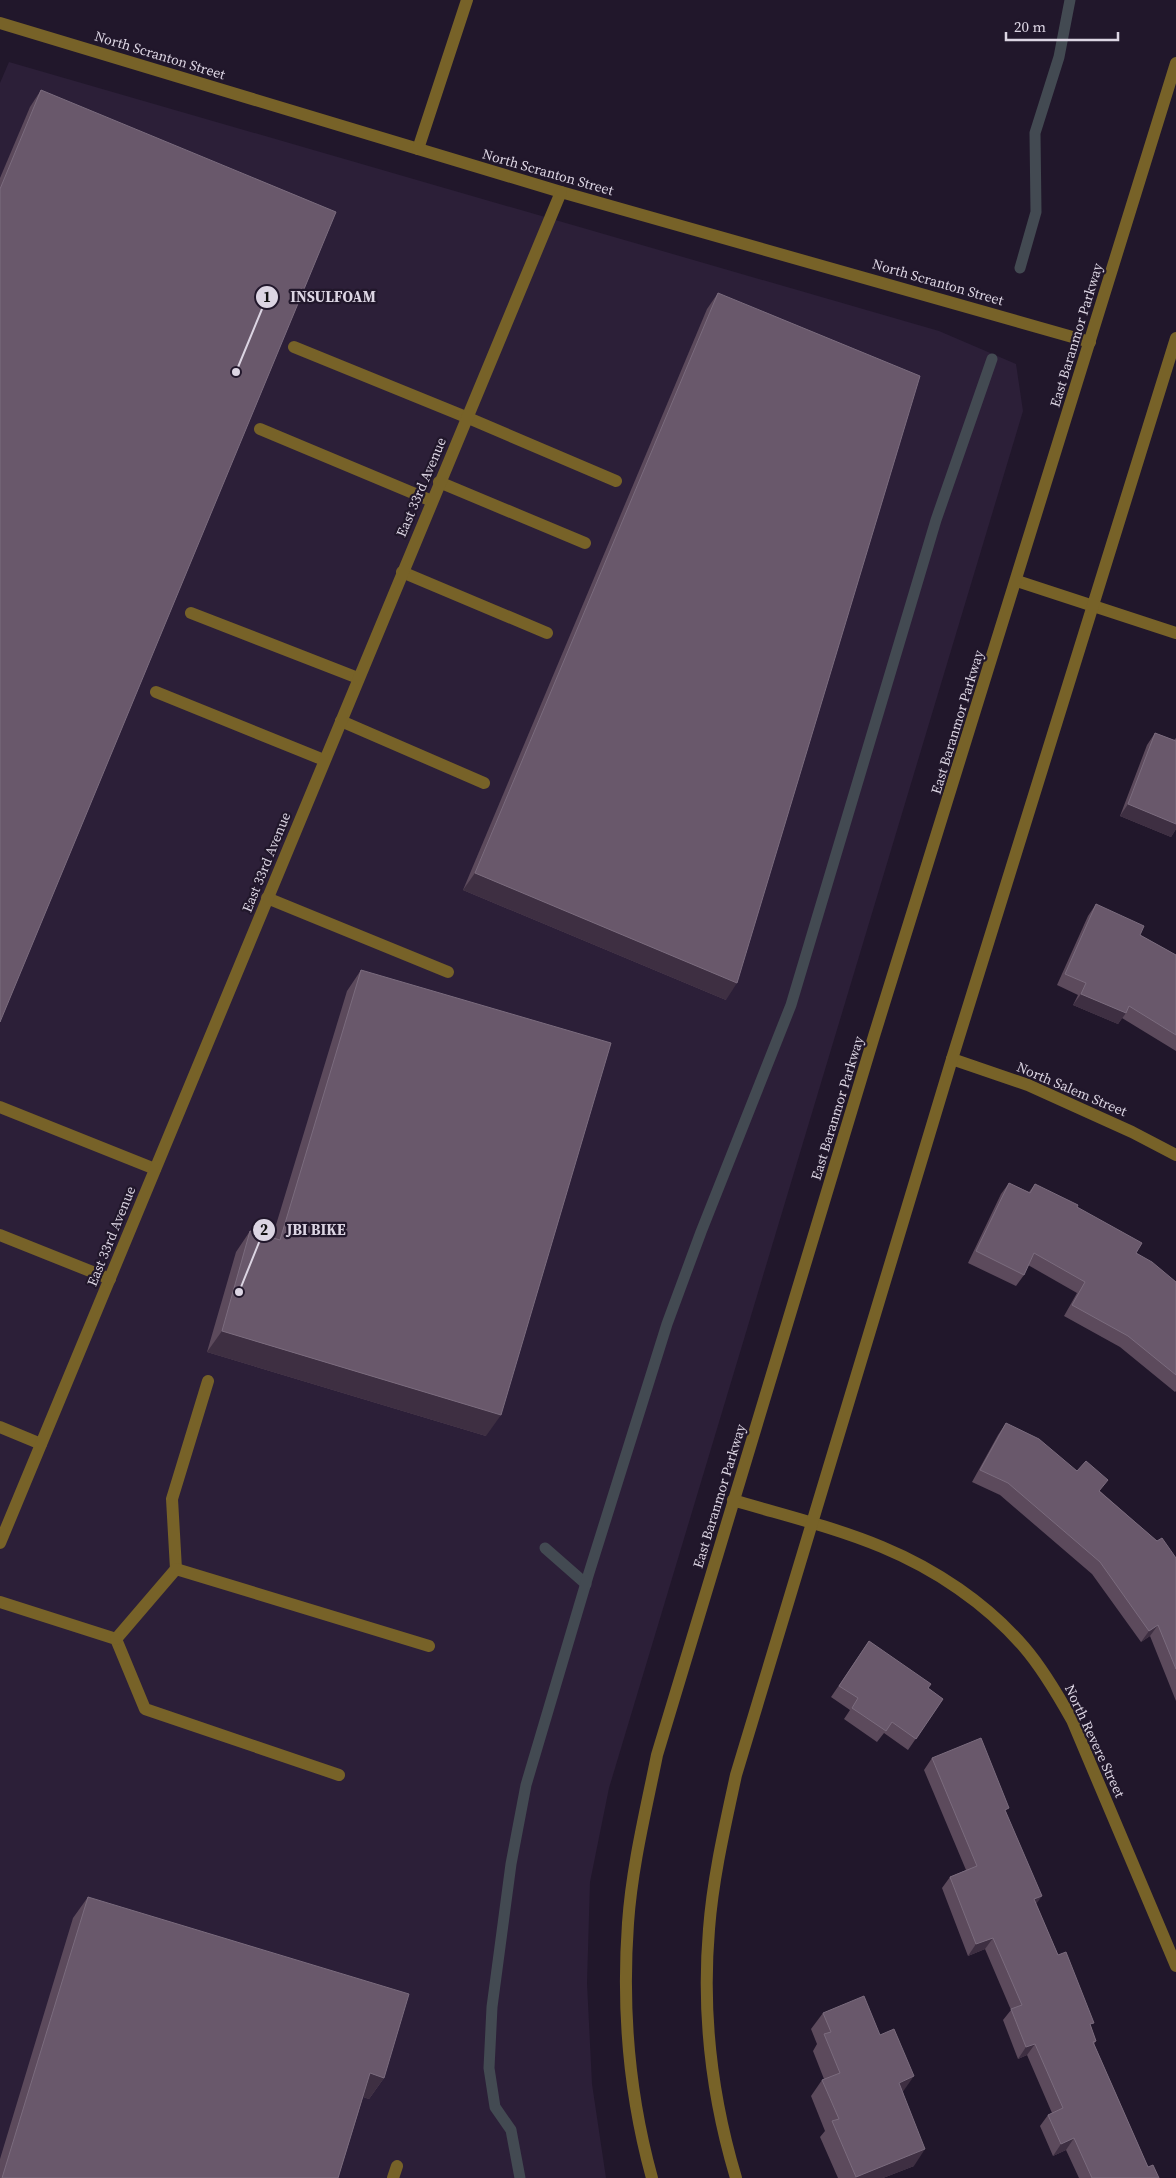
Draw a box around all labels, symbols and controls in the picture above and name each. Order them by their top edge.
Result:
scale bar [1006,10,1118,42]
text: 20 m [1014,16,1046,37]
street label: North Scranton Street [92,26,228,85]
street label: North Scranton Street [480,144,616,200]
street label: North Scranton Street [870,254,1006,310]
street label: East Baranmor Parkway [1045,260,1108,409]
callout: INSULFOAM [255,282,385,312]
text: 1 [263,286,271,307]
text: INSULFOAM [290,286,376,307]
street label: East 33rd Avenue [391,434,451,540]
street label: East Baranmor Parkway [926,647,989,796]
street label: East 33rd Avenue [237,809,295,915]
street label: East Baranmor Parkway [806,1033,869,1182]
street label: North Salem Street [1014,1057,1131,1121]
street label: East 33rd Avenue [82,1183,140,1289]
callout: JBI BIKE [252,1215,356,1245]
text: 2 [260,1219,268,1240]
text: JBI BIKE [285,1219,346,1240]
street label: East Baranmor Parkway [688,1421,751,1570]
street label: North Revere Street [1060,1681,1130,1801]

